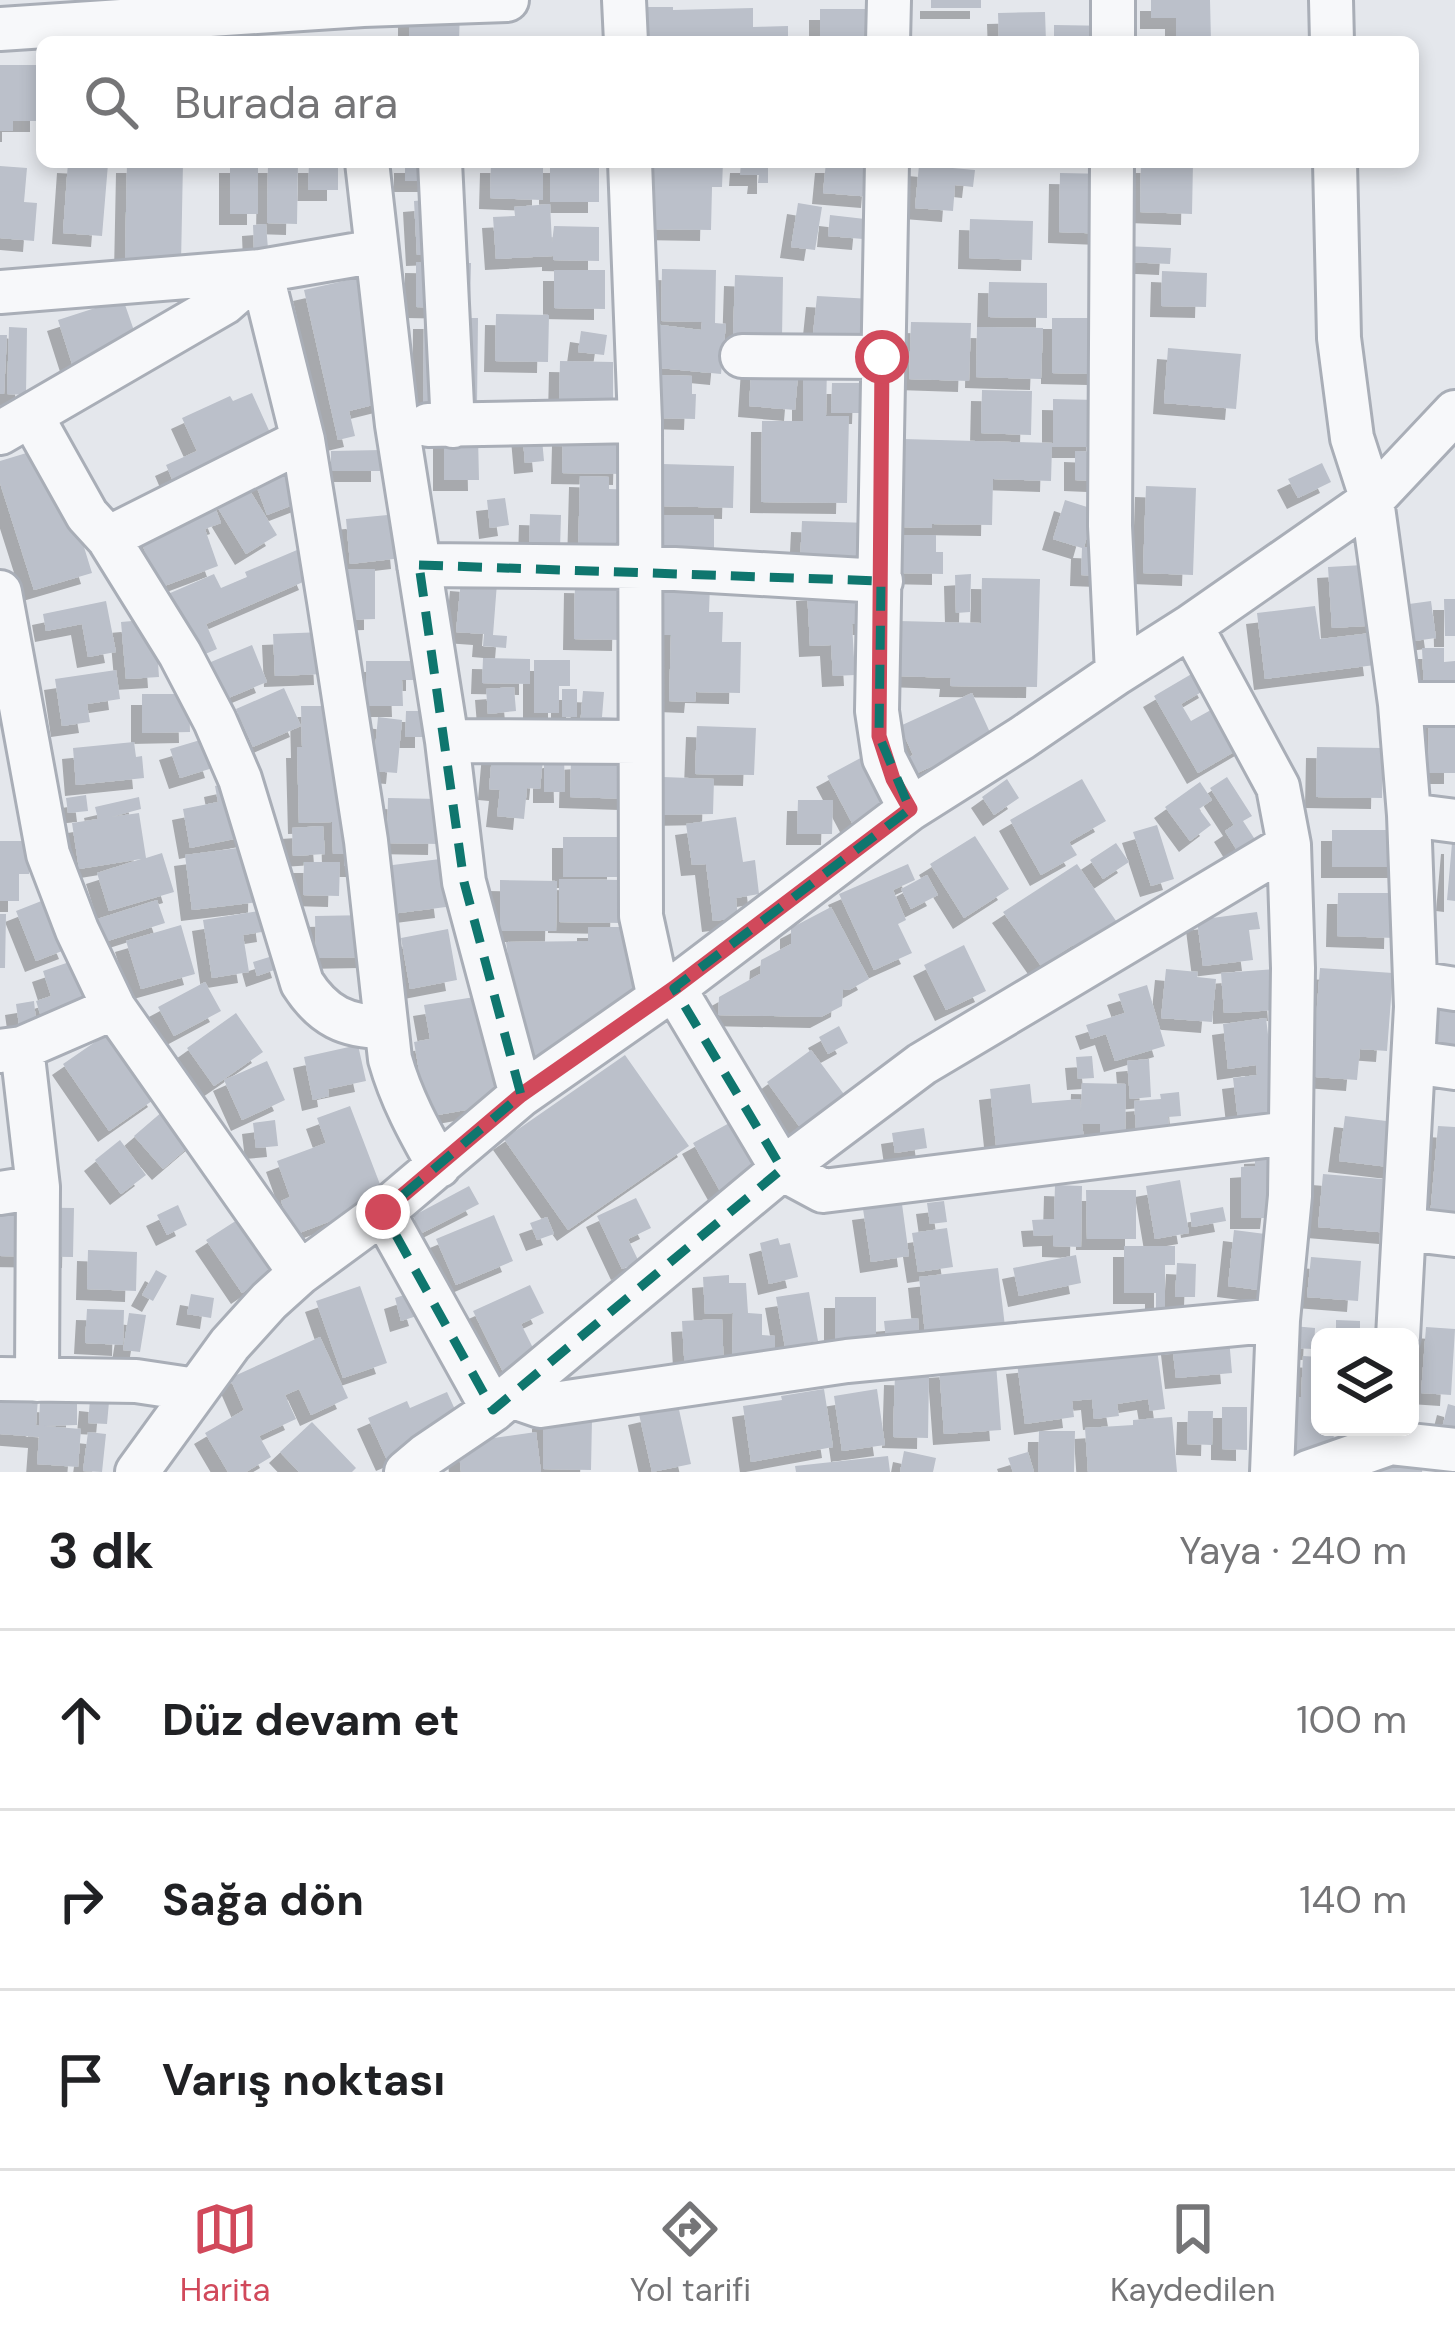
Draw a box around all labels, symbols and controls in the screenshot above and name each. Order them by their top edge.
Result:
search box [36,36,1419,168]
icon: search [78,69,144,135]
text: Burada ara [174,73,398,132]
route start [855,330,909,384]
route end [356,1185,410,1239]
map controls [1311,1328,1419,1436]
button: layers [1311,1328,1419,1436]
text: 3 dk [48,1517,154,1584]
text: Yaya · 240 m [1179,1525,1407,1576]
icon: ahead [48,1687,114,1753]
text: Düz devam et [162,1690,459,1749]
text: 100 m [1296,1694,1407,1745]
icon: right [48,1867,114,1933]
text: Sağa dön [162,1870,364,1929]
text: 140 m [1299,1874,1407,1925]
icon: arrive [48,2047,114,2113]
text: Varış noktası [162,2050,445,2109]
tab: Harita [180,2196,271,2311]
tab: Yol tarifi [630,2196,751,2311]
tab: Kaydedilen [1110,2196,1275,2311]

